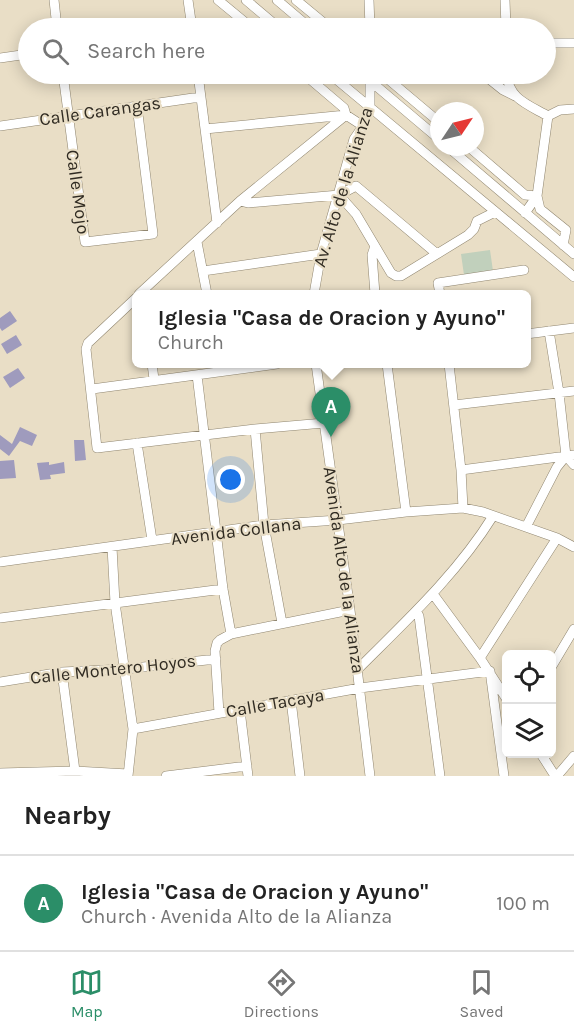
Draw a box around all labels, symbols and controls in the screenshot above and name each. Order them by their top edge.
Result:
search box [18,18,556,84]
icon: search [39,35,72,68]
text: Search here [87,38,205,64]
street label: Calle Carangas [38,92,162,130]
north arrow [430,102,484,156]
street label: Av. Alto de la Alianza [308,104,378,270]
street label: Calle Mojo [61,148,95,236]
popup [132,290,531,368]
text: Iglesia "Casa de Oracion y Ayuno" [158,305,505,331]
text: Church [158,331,224,354]
pin: A [312,388,350,437]
your location [216,465,245,494]
street label: Avenida Alto de la Alianza [319,465,369,675]
street label: Avenida Collana [170,512,302,550]
street label: Calle Montero Hoyos [29,649,197,689]
map controls [502,650,556,758]
button: locate [502,650,556,704]
street label: Calle Tacaya [224,684,326,722]
button: layers [502,704,556,758]
text: Nearby [24,800,111,831]
text: Iglesia "Casa de Oracion y Ayuno" [81,879,428,905]
text: A [37,892,50,915]
text: 100 m [496,892,550,915]
text: Church · Avenida Alto de la Alianza [81,905,392,928]
tab: Map [70,966,103,1021]
tab: Directions [244,966,319,1021]
tab: Saved [460,966,504,1021]

